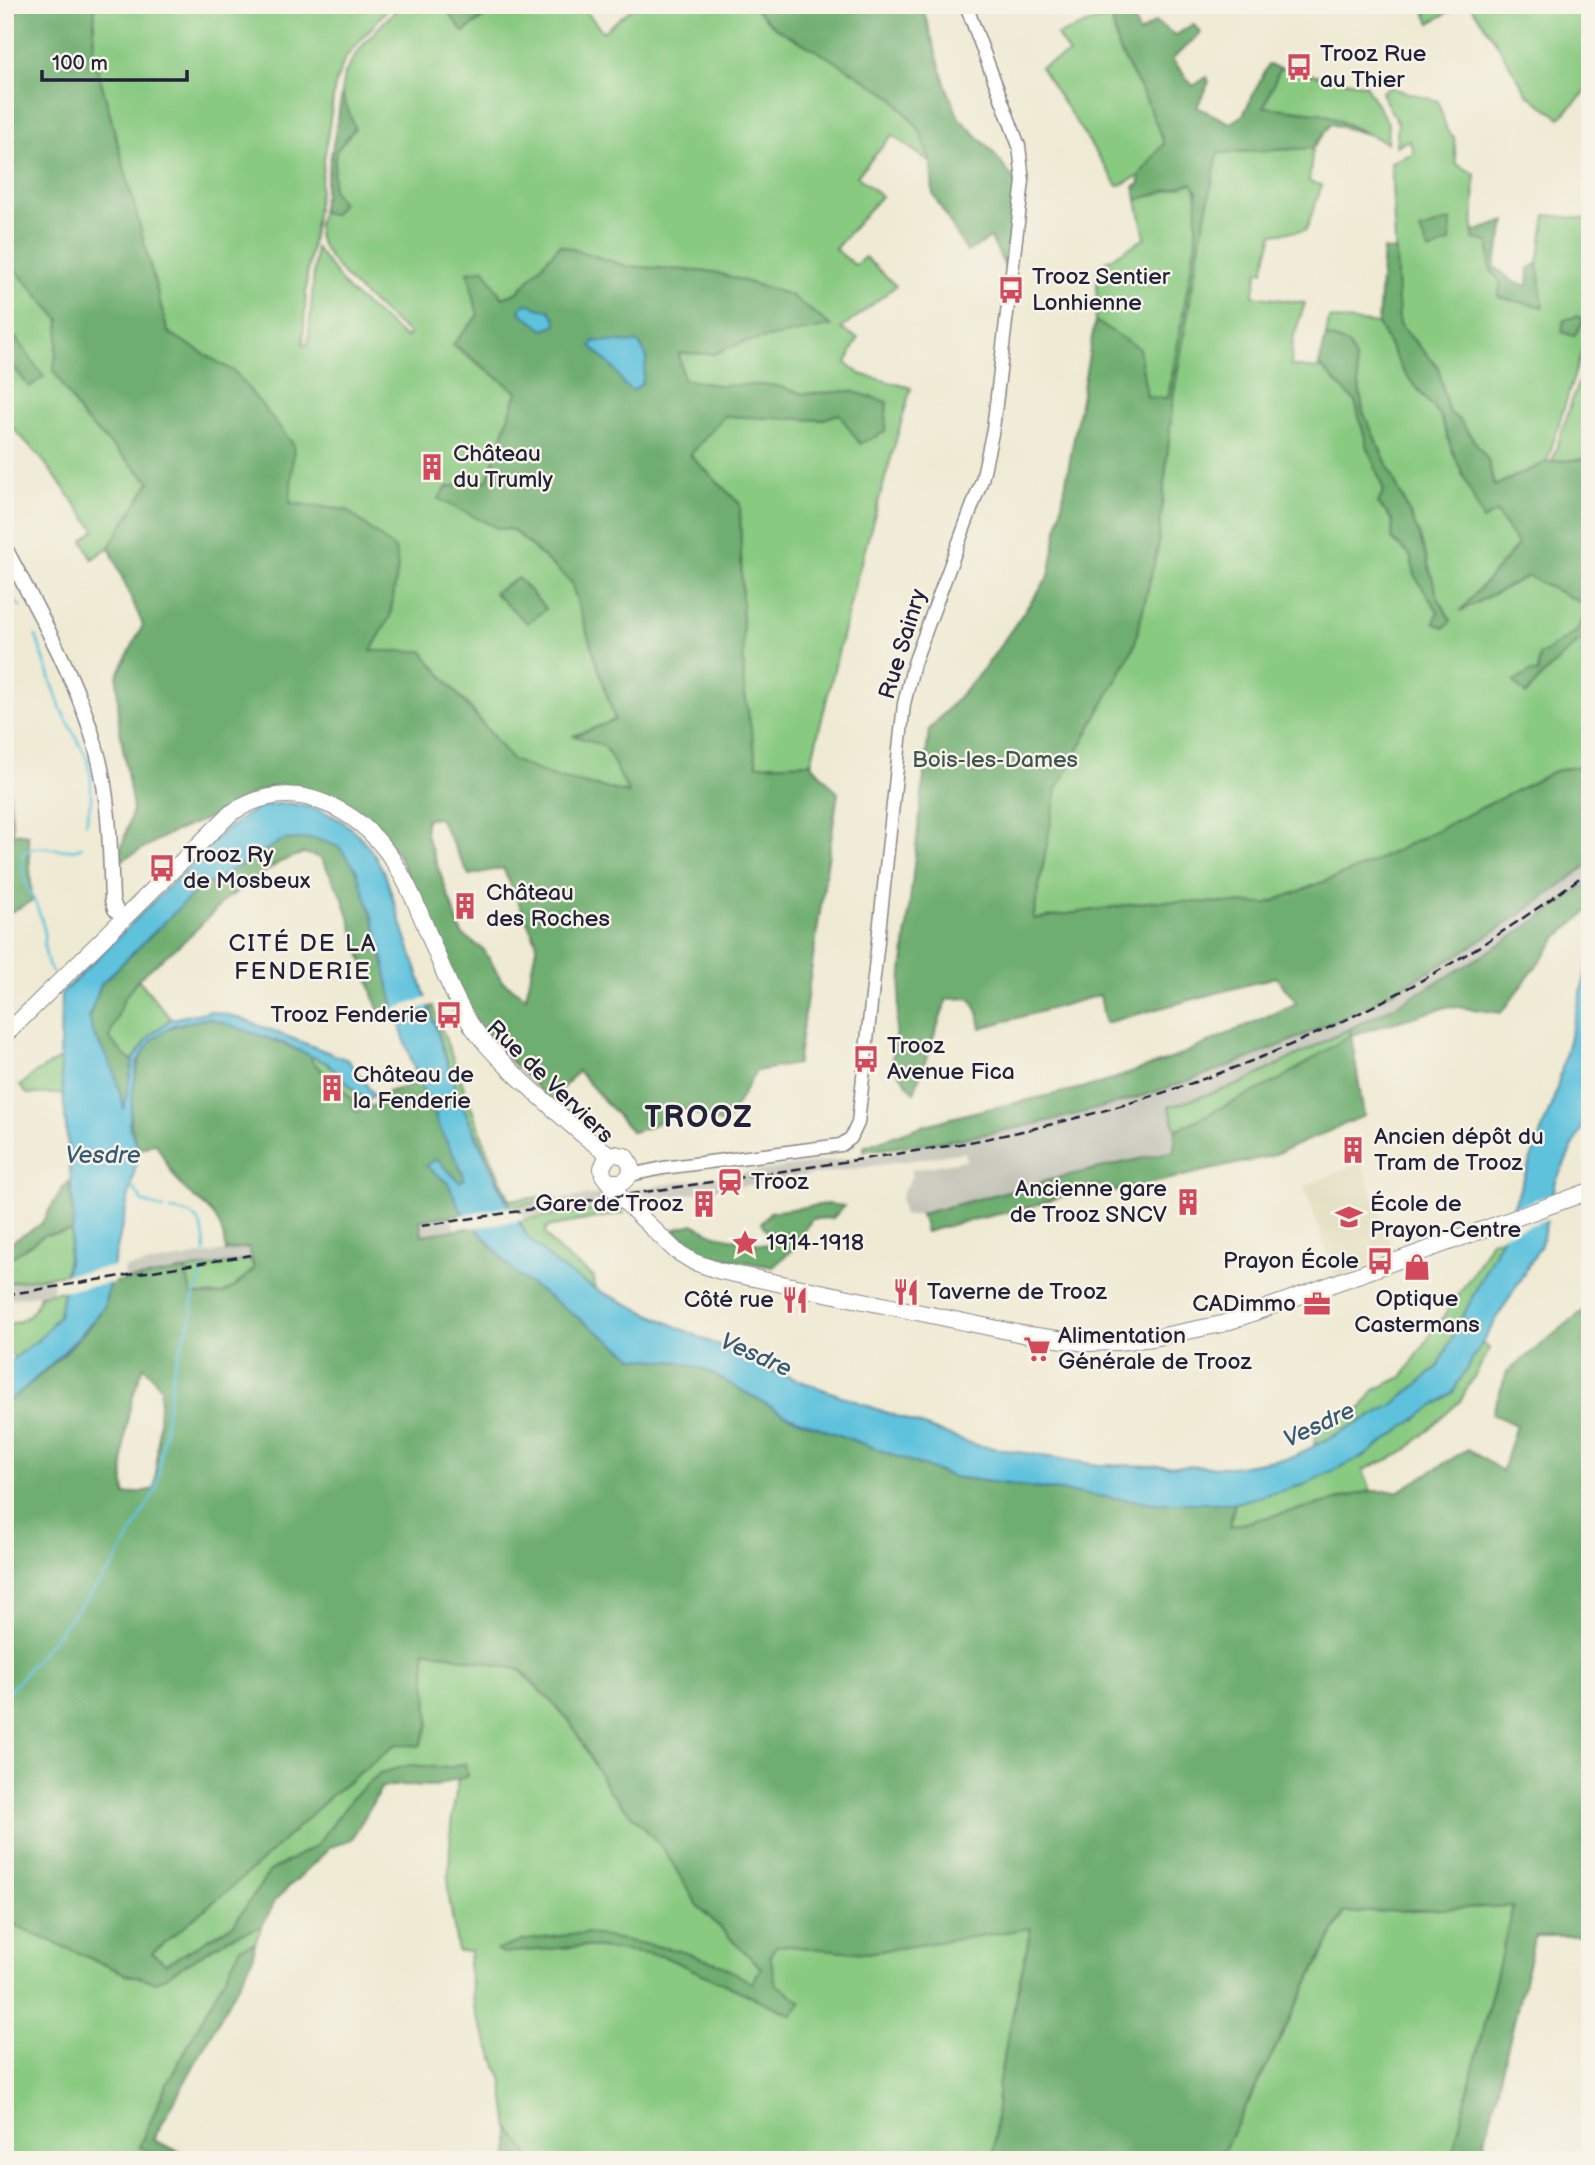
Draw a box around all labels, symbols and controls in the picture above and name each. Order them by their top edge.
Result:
scale bar [42,38,187,82]
place label: Trooz Rue au Thier [1320,40,1426,94]
text: 100 m [52,51,108,76]
bus stop icon: Trooz Rue au Thier [1284,52,1314,82]
place label: Trooz Sentier Lonhienne [1032,263,1171,317]
bus stop icon: Trooz Sentier Lonhienne [996,275,1026,305]
place label: Château du Trumly [453,440,553,494]
building icon: Château du Trumly [417,452,447,482]
street label: Rue Sainry [873,585,933,702]
park label: Bois-les-Dames [912,746,1078,774]
place label: Trooz Ry de Mosbeux [183,841,311,895]
bus stop icon: Trooz Ry de Mosbeux [147,853,177,883]
place label: Château des Roches [486,879,610,933]
building icon: Château des Roches [450,891,480,921]
district label: CITÉ DE LA FENDERIE [229,928,377,986]
bus stop icon: Trooz Fenderie [434,1000,464,1030]
place label: Trooz Fenderie [271,1001,428,1029]
street label: Rue de Verviers [481,1014,619,1150]
place label: Trooz Avenue Fica [887,1032,1015,1086]
bus stop icon: Trooz Avenue Fica [851,1044,881,1074]
place label: Château de la Fenderie [353,1061,474,1115]
building icon: Château de la Fenderie [317,1073,347,1103]
district label: TROOZ [645,1100,753,1136]
place label: Ancien dépôt du Tram de Trooz [1374,1123,1544,1177]
building icon: Ancien dépôt du Tram de Trooz [1338,1135,1368,1165]
water label: Vesdre [65,1141,141,1170]
station icon: Trooz [715,1167,745,1197]
place label: Trooz [751,1168,809,1196]
place label: Ancienne gare de Trooz SNCV [1010,1175,1167,1229]
building icon: Ancienne gare de Trooz SNCV [1173,1187,1203,1217]
building icon: Gare de Trooz [689,1189,719,1219]
place label: Gare de Trooz [535,1190,684,1218]
place label: École de Prayon-Centre [1370,1190,1521,1244]
school or university icon: École de Prayon-Centre [1334,1202,1364,1232]
place icon: 1914-1918 [730,1228,760,1258]
place label: 1914-1918 [766,1229,864,1257]
bus stop icon: Prayon École [1365,1246,1395,1276]
place label: Prayon École [1223,1247,1359,1275]
shop icon: Optique Castermans [1402,1252,1432,1282]
restaurant icon: Taverne de Trooz [891,1277,921,1307]
place label: Taverne de Trooz [927,1278,1108,1306]
restaurant icon: Côté rue [780,1285,810,1315]
place label: Optique Castermans [1354,1285,1480,1339]
place label: Côté rue [684,1286,774,1314]
office icon: CADimmo [1302,1289,1332,1319]
place label: CADimmo [1192,1290,1296,1318]
place label: Alimentation Générale de Trooz [1058,1322,1252,1376]
water label: Vesdre [716,1326,796,1384]
supermarket icon: Alimentation Générale de Trooz [1022,1334,1052,1364]
water label: Vesdre [1279,1396,1359,1454]

